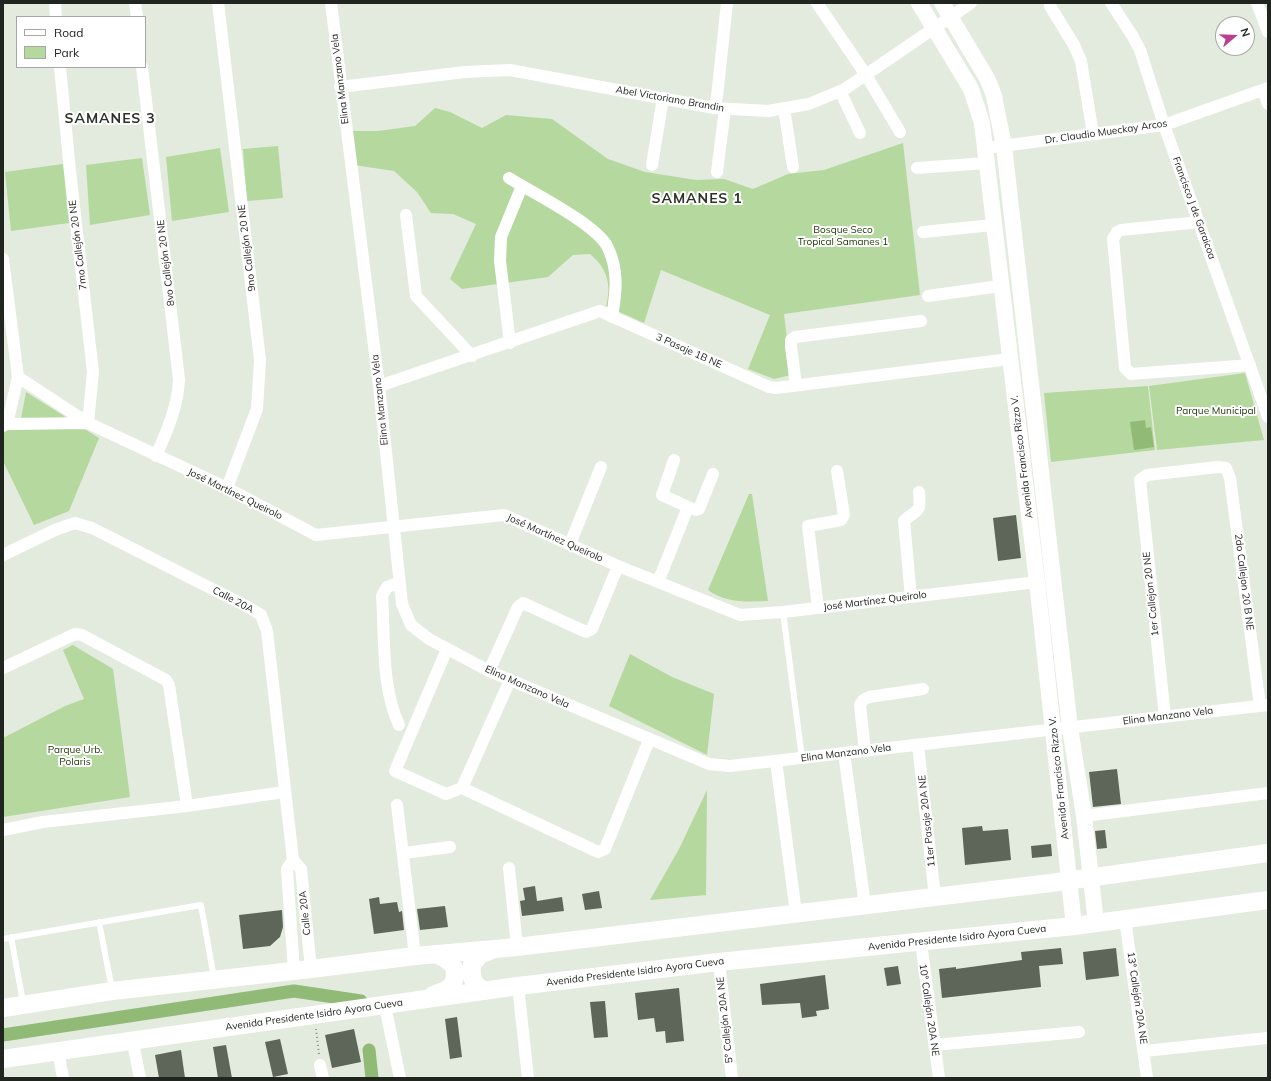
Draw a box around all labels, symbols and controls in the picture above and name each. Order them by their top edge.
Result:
legend [16,16,146,68]
north arrow [1215,16,1255,56]
text: Road [54,25,83,40]
text: N [1237,26,1253,39]
street label: Elina Manzano Vela [328,33,352,125]
text: Park [54,45,79,60]
street label: Abel Victoriano Brandin [615,84,725,114]
district label: SAMANES 3 [64,111,156,127]
street label: Dr. Claudio Mueckay Arcos [1044,117,1168,147]
street label: Francisco J de Garaicoa [1170,155,1218,261]
district label: SAMANES 1 [651,191,743,207]
street label: 7mo Callejón 20 NE [67,199,89,291]
street label: 9no Callejón 20 NE [236,204,258,292]
street label: 8vo Callejón 20 NE [155,219,177,307]
park label: Bosque Seco Tropical Samanes 1 [798,224,888,248]
street label: 3 Pasaje 1B NE [654,331,724,371]
street label: Elina Manzano Vela [369,354,391,446]
street label: Avenida Francisco Rizzo V. [1009,395,1035,519]
park label: Parque Municipal [1176,405,1256,417]
street label: José Martínez Queirolo [186,466,284,522]
street label: José Martínez Queirolo [505,511,605,565]
street label: 2do Callejon 20 B NE [1232,533,1256,631]
street label: 1er Callejon 20 NE [1141,551,1161,637]
street label: Calle 20A [210,584,256,616]
street label: José Martínez Queirolo [823,589,927,613]
street label: Elina Manzano Vela [483,663,571,711]
street label: Elina Manzano Vela [1122,704,1214,728]
street label: Avenida Francisco Rizzo V. [1047,716,1071,840]
street label: Elina Manzano Vela [800,741,892,765]
park label: Parque Urb. Polaris [48,744,102,768]
street label: 11er Pasaje 20A NE [916,774,938,868]
street label: Calle 20A [297,890,313,936]
street label: Avenida Presidente Isidro Ayora Cueva [867,923,1047,953]
street label: 13° Callejón 20A NE [1125,951,1149,1045]
street label: Avenida Presidente Isidro Ayora Cueva [545,955,725,989]
street label: 10° Callejón 20A NE [917,963,941,1057]
street label: 5° Callejón 20A NE [714,976,736,1064]
street label: Avenida Presidente Isidro Ayora Cueva [224,997,404,1033]

